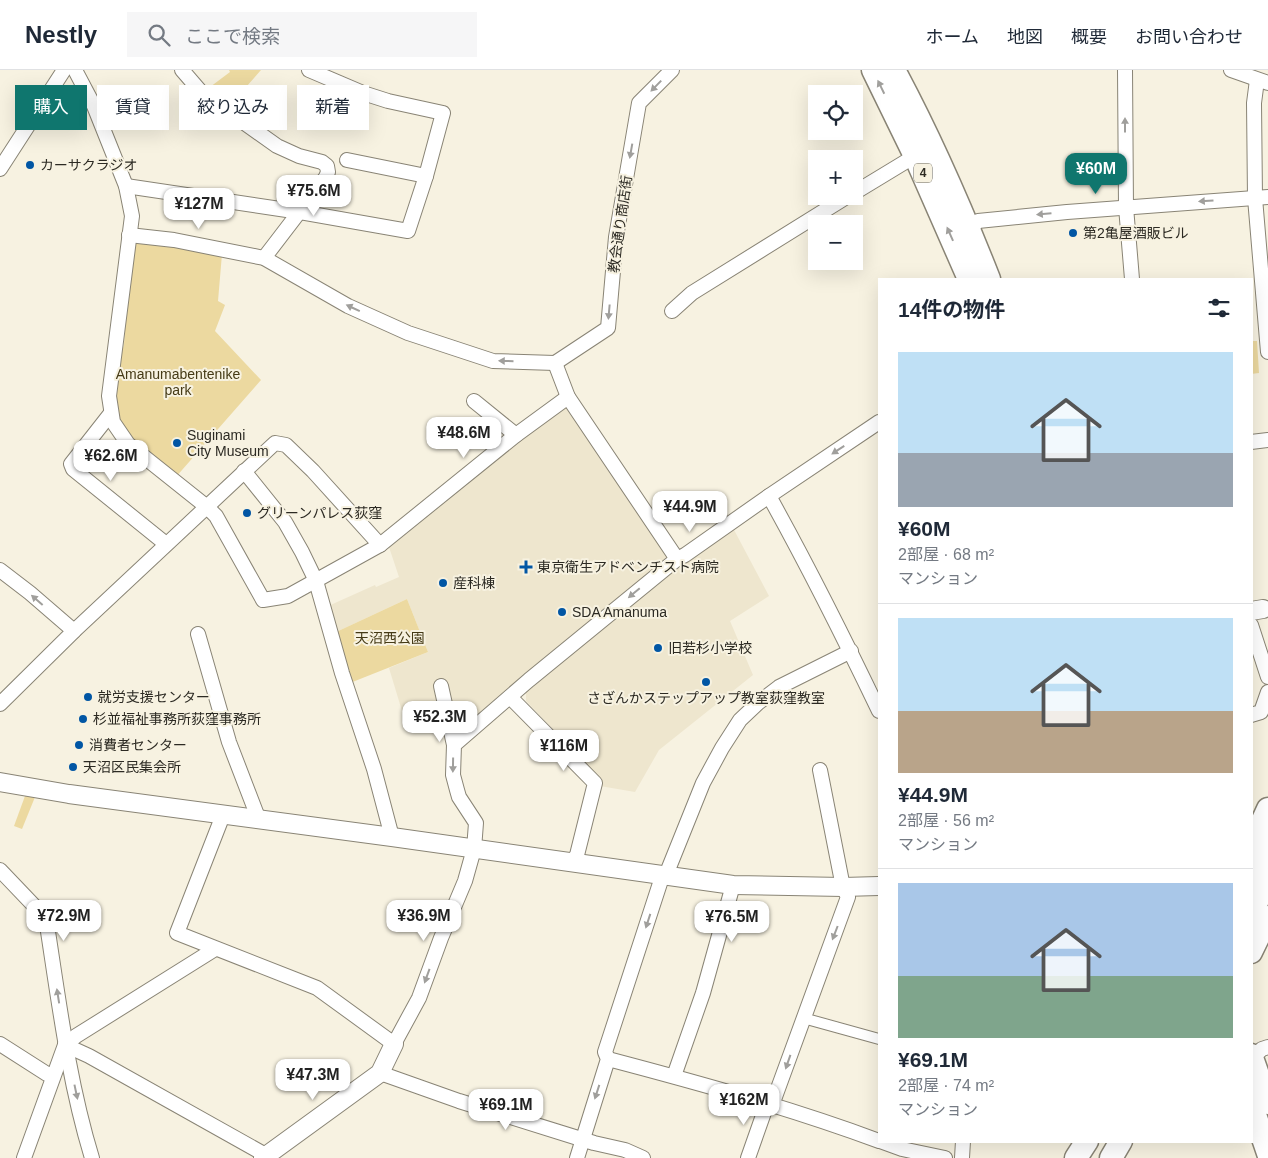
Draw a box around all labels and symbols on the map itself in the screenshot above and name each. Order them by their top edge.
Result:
one-way arrow [650,80,662,92]
one-way arrow [877,80,885,94]
one-way arrow [1121,117,1129,133]
one-way arrow [627,143,635,159]
pin: ¥60M [1066,152,1126,195]
place label: カーサクラジオ [40,157,137,173]
marker: カーサクラジオ [24,159,36,171]
road number: 4 [914,164,932,182]
pin: ¥75.6M [273,174,355,217]
street label: 教会通り商店街 [605,174,635,274]
pin: ¥127M [164,188,234,230]
one-way arrow [1198,198,1214,206]
one-way arrow [1036,210,1052,218]
place label: 第2亀屋酒販ビル [1083,225,1189,241]
one-way arrow [945,227,953,241]
marker: 第2亀屋酒販ビル [1067,227,1079,239]
one-way arrow [346,304,360,312]
one-way arrow [605,304,613,320]
one-way arrow [498,357,514,365]
park label: Amanumabentenike park [116,366,240,398]
pin: ¥48.6M [423,416,505,459]
place label: Suginami City Museum [187,427,269,459]
marker: Suginami City Museum [171,437,183,449]
pin: ¥62.6M [70,440,152,482]
one-way arrow [832,445,845,454]
pin: ¥44.9M [649,490,731,533]
place label: グリーンパレス荻窪 [257,505,382,521]
marker: グリーンパレス荻窪 [241,507,253,519]
place label: 東京衛生アドベンチスト病院 [537,559,719,575]
marker: 東京衛生アドベンチスト病院 [519,560,533,574]
place label: 産科棟 [453,575,495,591]
marker: 産科棟 [437,577,449,589]
one-way arrow [628,588,641,599]
one-way arrow [31,594,44,605]
place label: SDA Amanuma [572,604,667,620]
marker: SDA Amanuma [556,606,568,618]
park label: 天沼西公園 [355,630,425,646]
place label: 旧若杉小学校 [668,640,752,656]
marker: 旧若杉小学校 [652,642,664,654]
marker: さざんかステップアップ教室荻窪教室 [700,676,712,688]
place label: 就労支援センター [98,689,210,705]
place label: さざんかステップアップ教室荻窪教室 [587,690,825,706]
marker: 就労支援センター [82,691,94,703]
pin: ¥52.3M [399,700,481,743]
place label: 杉並福祉事務所荻窪事務所 [93,711,261,727]
marker: 杉並福祉事務所荻窪事務所 [77,713,89,725]
pin: ¥116M [529,730,599,772]
place label: 消費者センター [89,737,187,753]
marker: 消費者センター [73,739,85,751]
one-way arrow [449,757,457,773]
place label: 天沼区民集会所 [83,759,181,775]
marker: 天沼区民集会所 [67,761,79,773]
pin: ¥72.9M [23,900,105,942]
pin: ¥36.9M [383,900,465,942]
pin: ¥76.5M [691,900,773,943]
one-way arrow [644,914,652,929]
one-way arrow [831,925,838,940]
one-way arrow [422,969,430,983]
one-way arrow [53,988,61,1004]
one-way arrow [783,1054,791,1069]
pin: ¥47.3M [272,1058,354,1101]
pin: ¥162M [709,1084,779,1126]
one-way arrow [72,1085,80,1100]
one-way arrow [593,1085,601,1100]
pin: ¥69.1M [465,1088,547,1131]

